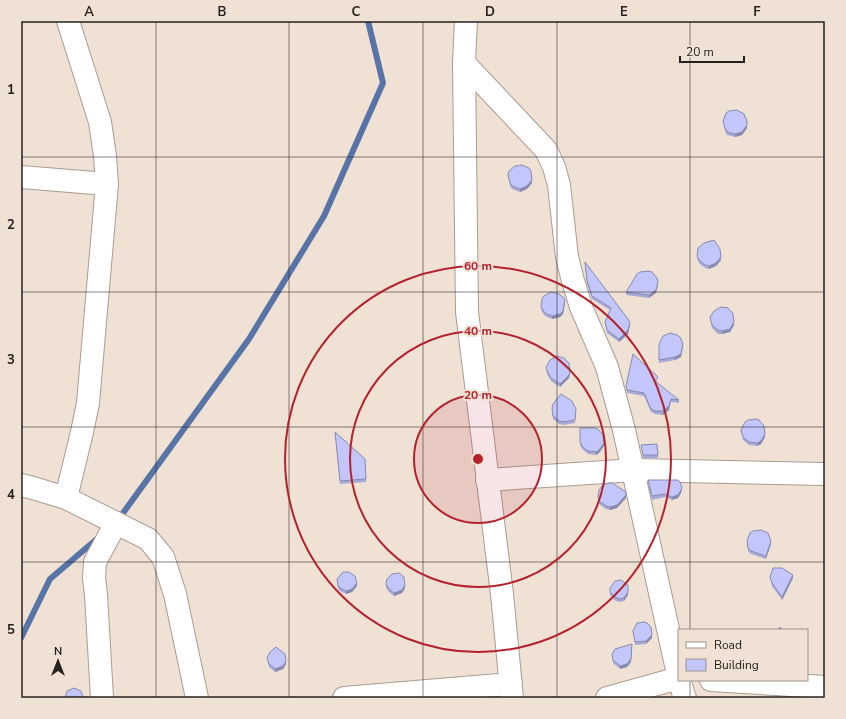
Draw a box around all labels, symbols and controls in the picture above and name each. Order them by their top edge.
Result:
text: A [84,3,94,21]
text: B [218,3,227,21]
text: C [352,3,361,21]
text: D [485,3,495,21]
text: E [620,3,628,21]
text: F [753,3,761,21]
scale bar [680,38,744,64]
text: 20 m [686,44,714,60]
text: 1 [7,81,15,99]
text: 2 [7,216,15,234]
text: 60 m [464,258,492,274]
text: 40 m [464,323,492,339]
text: 3 [7,351,15,369]
text: 20 m [464,387,492,403]
centre of rings [471,452,485,466]
text: 4 [7,486,15,504]
text: 5 [7,621,15,639]
legend [678,629,808,681]
text: Road [714,637,742,653]
north arrow [38,641,78,681]
text: N [54,644,62,659]
text: Building [714,657,759,673]

